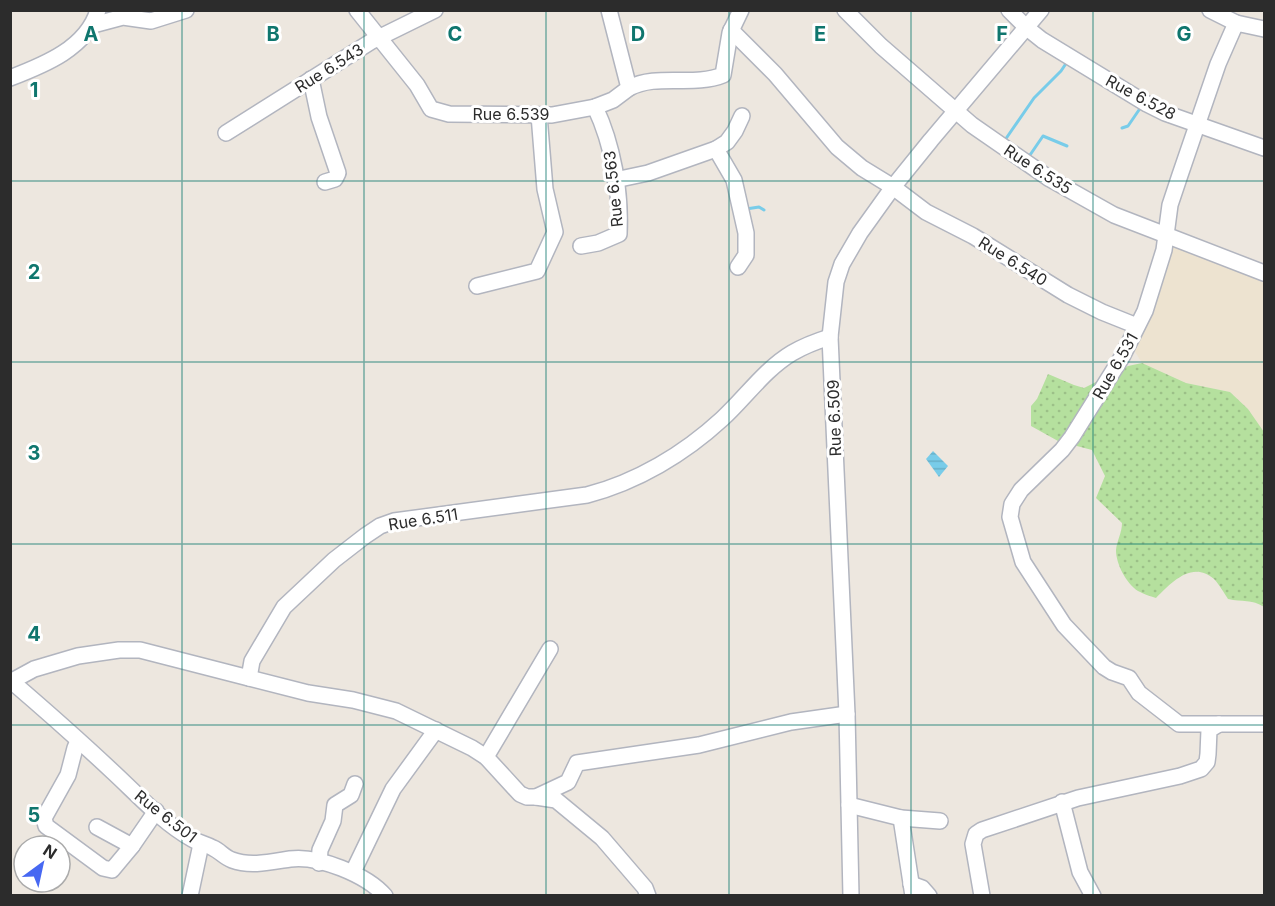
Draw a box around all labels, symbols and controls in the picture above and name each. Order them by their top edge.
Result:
text: A [84,22,99,46]
text: B [266,22,280,46]
text: C [448,22,462,46]
text: D [631,22,645,46]
text: E [814,22,826,46]
text: F [996,22,1008,46]
text: G [1176,22,1192,46]
street label: Rue 6.543 [291,39,367,97]
street label: Rue 6.528 [1102,70,1180,124]
text: 1 [30,78,38,102]
street label: Rue 6.539 [473,104,549,124]
street label: Rue 6.535 [1000,140,1076,198]
street label: Rue 6.563 [599,150,627,228]
street label: Rue 6.540 [975,232,1051,290]
text: 2 [28,260,40,284]
street label: Rue 6.531 [1088,329,1142,403]
street label: Rue 6.509 [823,379,845,457]
text: 3 [28,441,40,465]
street label: Rue 6.511 [387,504,459,534]
text: 4 [27,622,41,646]
street label: Rue 6.501 [131,785,201,847]
text: 5 [28,803,40,827]
north arrow [12,834,72,894]
text: N [40,840,61,863]

